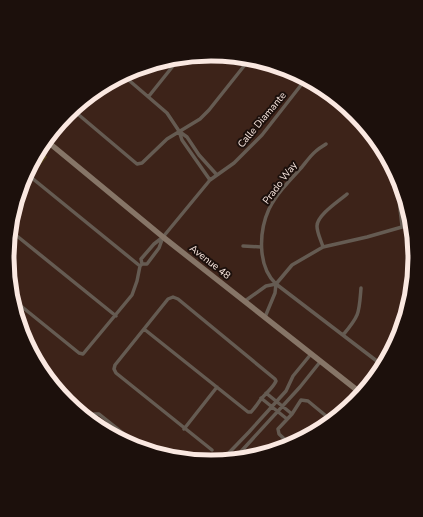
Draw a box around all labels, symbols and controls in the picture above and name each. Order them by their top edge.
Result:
street label: Calle Diamante [234,89,290,151]
street label: Prado Way [259,158,301,207]
street label: Avenue 48 [187,242,233,282]

